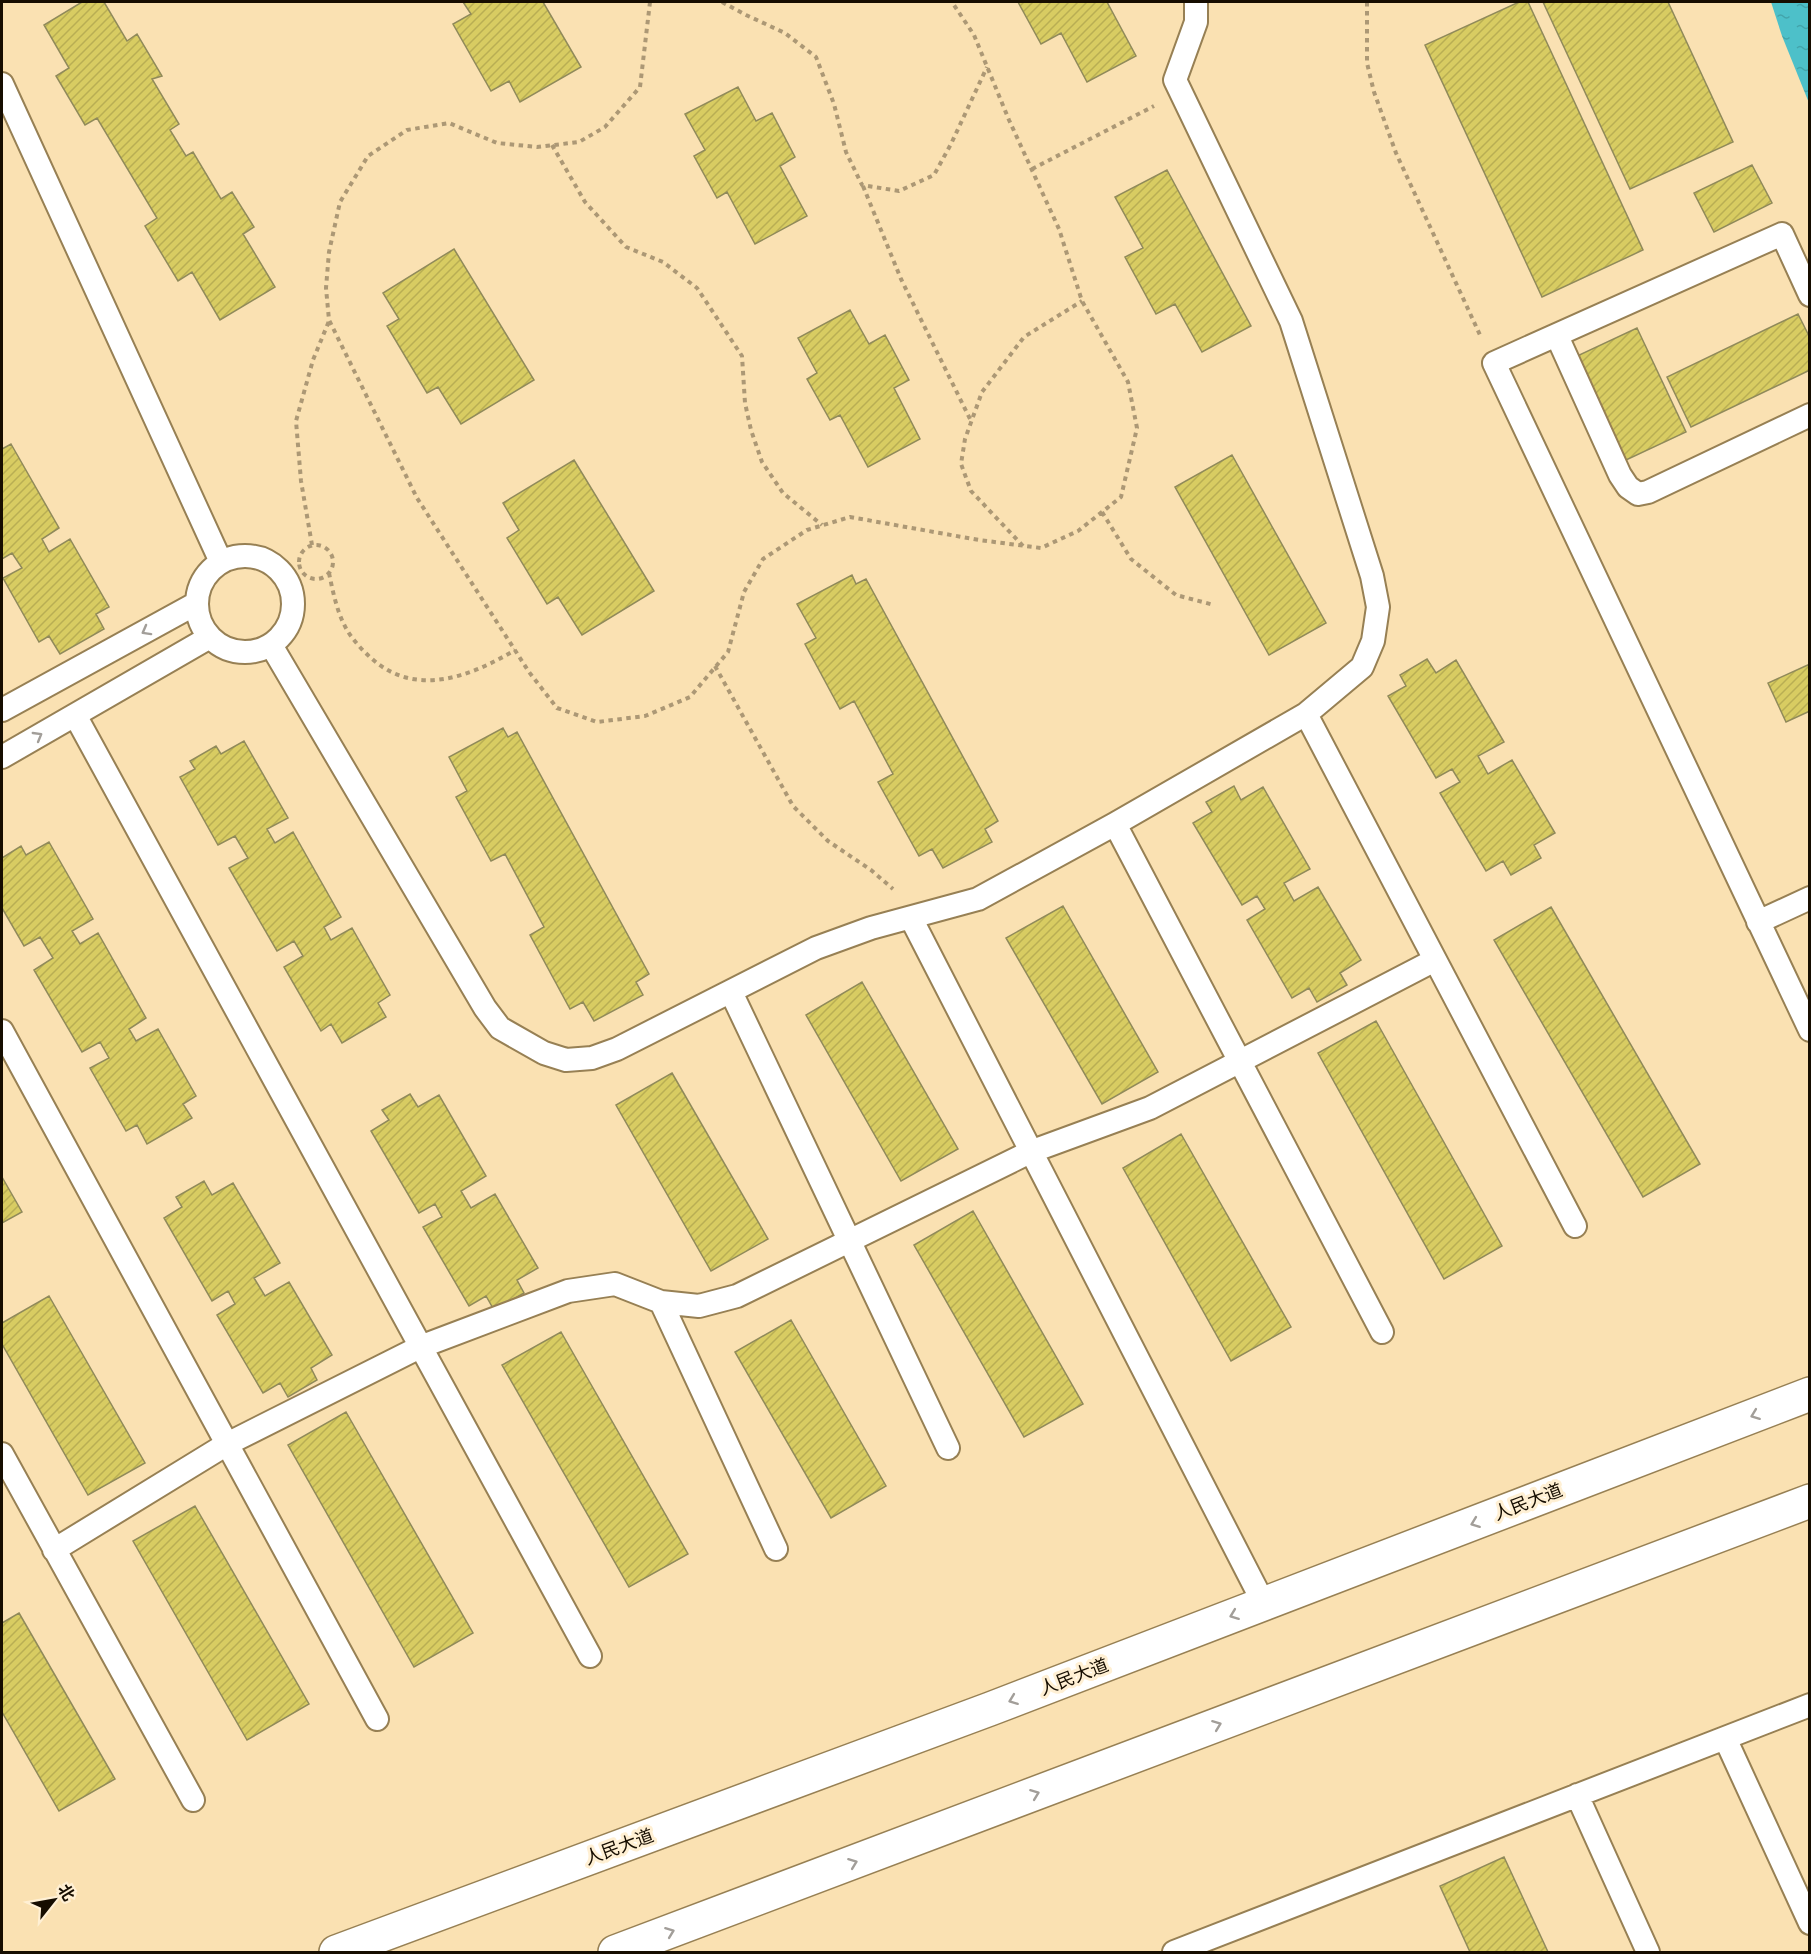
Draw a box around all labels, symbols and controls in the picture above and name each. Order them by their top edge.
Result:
one-way arrow [141,624,152,635]
one-way arrow [32,732,42,743]
one-way arrow [1750,1408,1761,1421]
street label: 人民大道 [1490,1478,1565,1524]
one-way arrow [1470,1516,1481,1528]
one-way arrow [1229,1608,1240,1620]
street label: 人民大道 [1036,1653,1111,1699]
one-way arrow [1008,1693,1019,1705]
one-way arrow [1211,1720,1222,1732]
one-way arrow [1029,1789,1040,1801]
street label: 人民大道 [581,1823,656,1869]
one-way arrow [846,1858,857,1870]
north arrow [24,1870,84,1930]
text: 北 [55,1880,80,1904]
one-way arrow [664,1927,675,1939]

